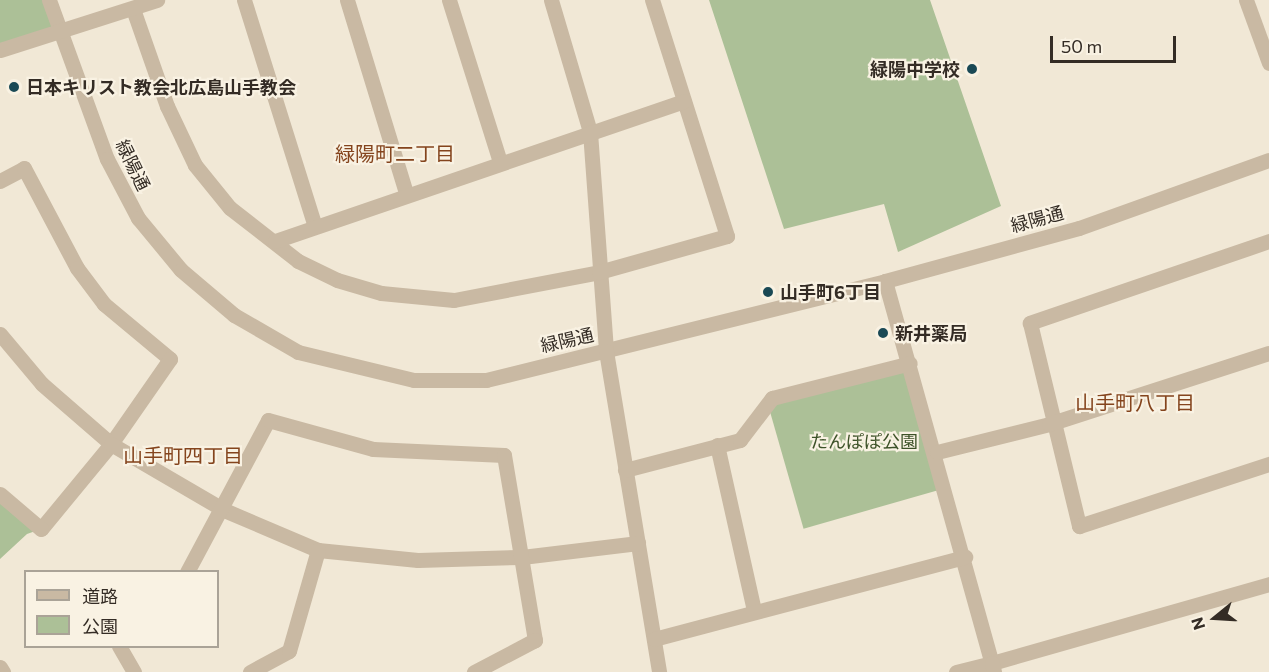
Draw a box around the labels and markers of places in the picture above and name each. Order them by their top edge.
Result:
place label: 緑陽中学校 [870,58,960,80]
marker: 緑陽中学校 [965,62,979,76]
place label: 日本キリスト教会北広島山手教会 [26,76,296,98]
marker: 日本キリスト教会北広島山手教会 [7,80,21,94]
place label: 山手町6丁目 [780,281,881,303]
marker: 山手町6丁目 [761,285,775,299]
place label: 新井薬局 [895,322,967,344]
marker: 新井薬局 [876,326,890,340]

